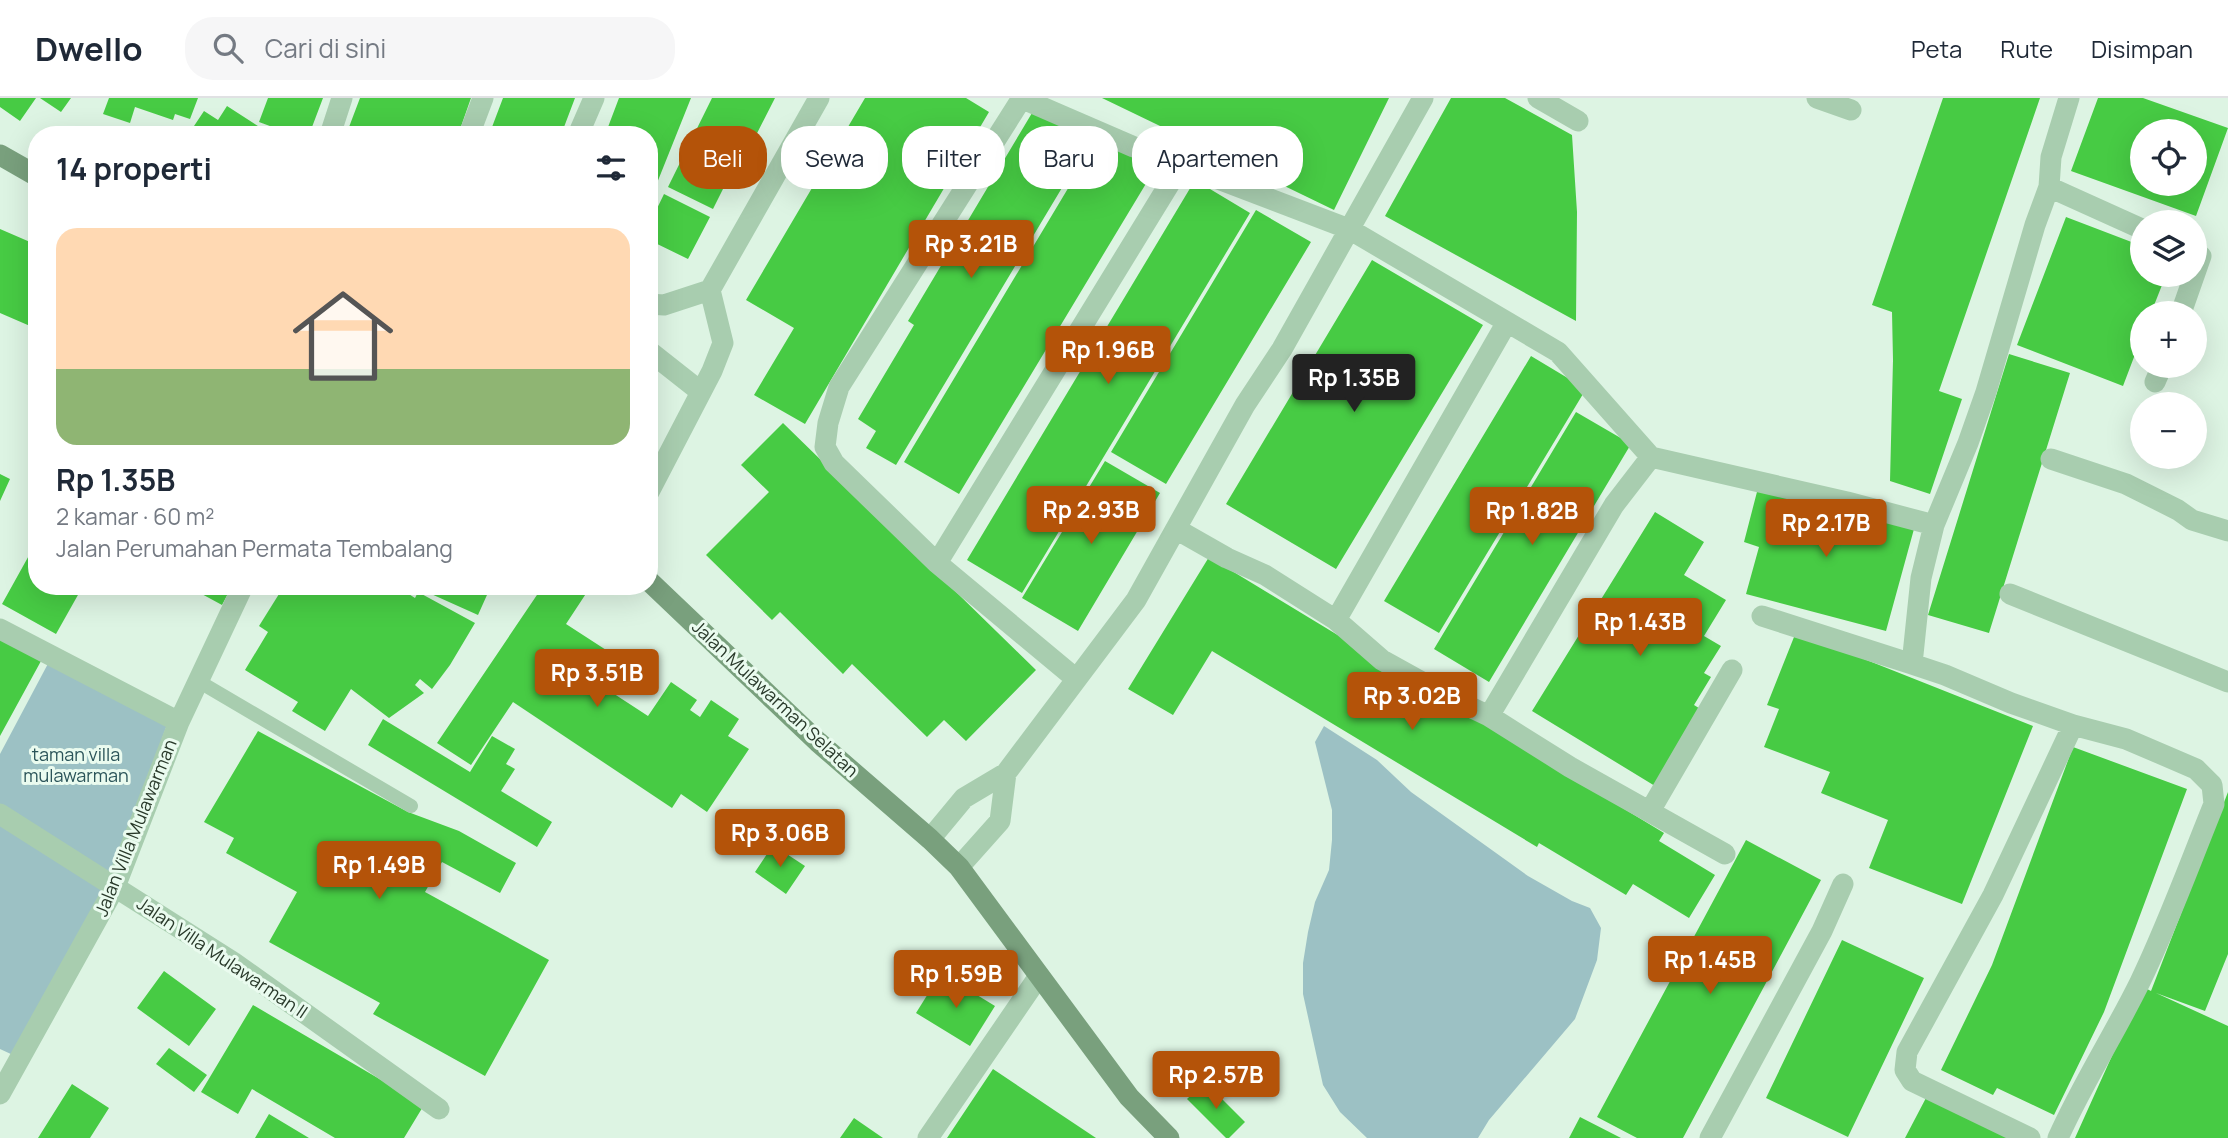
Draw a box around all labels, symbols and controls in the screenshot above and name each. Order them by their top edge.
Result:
search box [185,17,675,80]
text: Dwello [35,26,143,71]
icon: search [209,29,247,67]
text: Cari di sini [265,30,386,66]
text: Peta [1911,32,1962,65]
text: Rute [2000,32,2053,65]
text: Disimpan [2091,32,2193,65]
map controls [2130,119,2207,469]
button: locate [2130,119,2207,196]
chip: Beli [679,126,767,189]
chip: Sewa [781,126,888,189]
chip: Filter [902,126,1005,189]
chip: Baru [1019,126,1118,189]
chip: Apartemen [1132,126,1303,189]
text: 14 properti [56,148,212,189]
icon: filters [592,149,630,187]
button: layers [2130,210,2207,287]
pin: Rp 3.21B [899,220,1043,280]
text: Rp 3.21B [925,227,1017,259]
icon: home [280,273,406,399]
button: + [2130,301,2207,378]
pin: Rp 1.96B [1036,327,1180,386]
text: Rp 1.96B [1061,333,1155,365]
pin: Rp 1.35B [1282,354,1426,414]
text: Rp 1.35B [1308,361,1400,393]
button: − [2130,392,2207,469]
text: Rp 1.35B [56,459,175,500]
pin: Rp 2.93B [1019,486,1163,546]
pin: Rp 1.82B [1460,488,1604,547]
text: Rp 2.93B [1043,493,1139,525]
text: Rp 1.82B [1486,494,1578,526]
text: 2 kamar · 60 m² [56,500,214,532]
pin: Rp 2.17B [1754,500,1898,559]
text: Rp 2.17B [1782,506,1870,538]
text: Jalan Perumahan Permata Tembalang [56,532,453,564]
pin: Rp 1.43B [1568,598,1712,658]
text: Rp 1.43B [1594,605,1686,637]
street label: Jalan Mulawarman Selatan [687,615,864,782]
pin: Rp 3.51B [525,650,669,709]
text: Rp 3.51B [551,656,643,688]
pin: Rp 3.02B [1340,672,1484,732]
text: Rp 3.02B [1363,679,1461,711]
street label: Jalan Villa Mulawarman [89,736,182,920]
park label: taman villa mulawarman [23,742,129,787]
pin: Rp 3.06B [708,810,852,869]
text: Rp 3.06B [731,816,829,848]
pin: Rp 1.49B [307,842,451,901]
text: Rp 1.49B [333,848,425,880]
street label: Jalan Villa Mulawarman II [133,891,313,1023]
pin: Rp 1.45B [1638,936,1782,996]
text: Rp 1.45B [1664,943,1756,975]
pin: Rp 1.59B [884,950,1028,1010]
text: Rp 1.59B [910,957,1002,989]
pin: Rp 2.57B [1144,1052,1288,1111]
text: Rp 2.57B [1169,1058,1263,1090]

